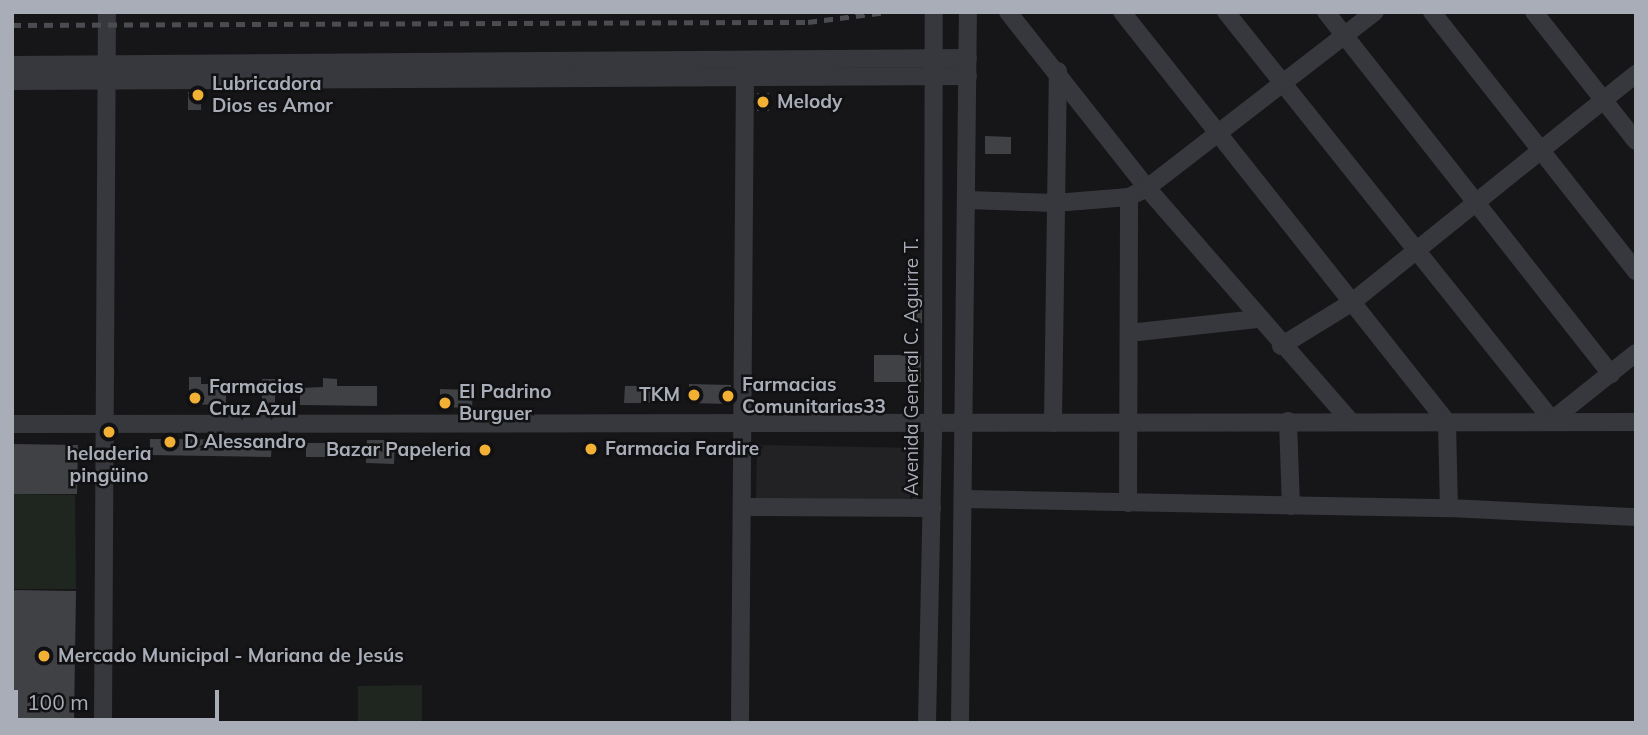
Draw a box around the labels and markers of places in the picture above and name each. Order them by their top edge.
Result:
place label: Lubricadora Dios es Amor [212,73,333,117]
marker: Lubricadora Dios es Amor [190,87,206,103]
place label: Melody [777,91,842,113]
marker: Melody [755,94,771,110]
place label: Farmacias Comunitarias33 [742,374,886,418]
place label: Farmacias Cruz Azul [209,376,303,420]
place label: El Padrino Burguer [459,381,551,425]
place label: TKM [639,384,680,406]
marker: TKM [686,387,702,403]
marker: Farmacias Comunitarias33 [720,388,736,404]
marker: Farmacias Cruz Azul [187,390,203,406]
marker: El Padrino Burguer [437,395,453,411]
marker: heladeria pingüino [101,424,117,440]
place label: D Alessandro [184,431,306,453]
marker: D Alessandro [162,434,178,450]
place label: Farmacia Fardire [605,438,759,460]
place label: Bazar Papeleria [326,439,471,461]
marker: Farmacia Fardire [583,441,599,457]
marker: Bazar Papeleria [477,442,493,458]
place label: heladeria pingüino [66,443,152,487]
place label: Mercado Municipal - Mariana de Jesús [58,645,404,667]
marker: Mercado Municipal - Mariana de Jesús [36,648,52,664]

